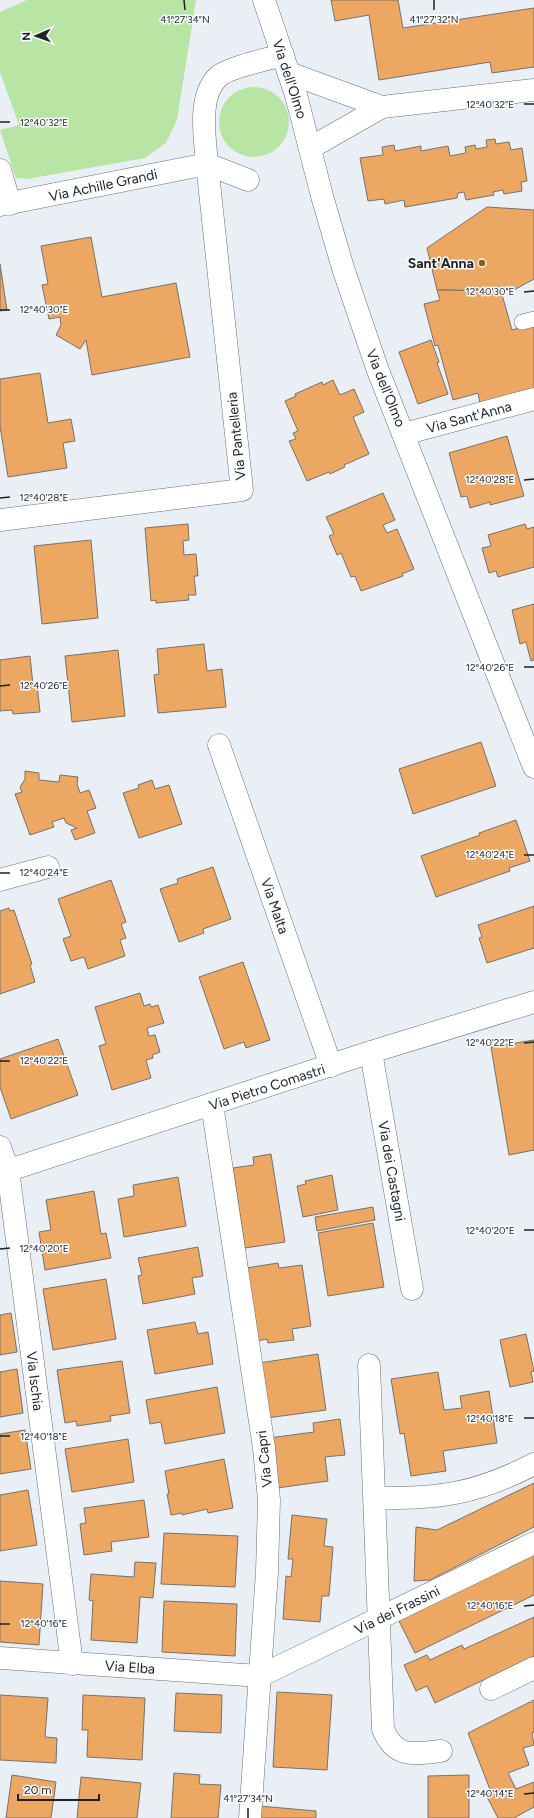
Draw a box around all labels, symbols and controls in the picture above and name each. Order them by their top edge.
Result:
text: 41°27'34"N [160,13,210,26]
text: 41°27'32"N [410,13,458,26]
north arrow [16,16,56,56]
text: N [20,32,33,41]
street label: Via dell'Olmo [269,37,310,121]
text: 12°40'32"E [466,98,514,111]
text: 12°40'32"E [20,116,68,129]
street label: Via Achille Grandi [47,166,159,205]
place label: Sant'Anna [408,255,474,272]
marker: Sant'Anna [477,258,487,268]
text: 12°40'30"E [466,285,515,298]
text: 12°40'30"E [20,303,69,316]
street label: Via dell'Olmo [362,347,409,430]
street label: Via Pantelleria [223,391,250,481]
street label: Via Sant'Anna [425,398,514,437]
text: 12°40'28"E [466,473,515,486]
text: 12°40'28"E [20,491,69,504]
text: 12°40'26"E [466,661,514,674]
text: 12°40'26"E [20,679,68,692]
text: 12°40'24"E [466,848,515,861]
text: 12°40'24"E [20,866,69,879]
street label: Via Malta [257,876,292,936]
text: 12°40'22"E [466,1036,514,1049]
text: 12°40'22"E [20,1054,68,1067]
street label: Via Pietro Comastri [207,1061,327,1114]
street label: Via dei Castagni [374,1120,409,1223]
text: 12°40'20"E [465,1224,515,1237]
text: 12°40'20"E [19,1242,69,1255]
street label: Via Ischia [22,1350,47,1412]
text: 12°40'18"E [466,1412,514,1425]
text: 12°40'18"E [20,1430,68,1443]
street label: Via Capri [253,1430,276,1488]
street label: Via dei Frassini [352,1582,443,1638]
text: 12°40'16"E [467,1599,514,1612]
text: 12°40'16"E [21,1617,68,1630]
street label: Via Elba [104,1657,156,1678]
scale bar [18,1776,99,1802]
text: 20 m [24,1783,52,1797]
text: 12°40'14"E [466,1787,514,1800]
text: 41°27'34"N [223,1792,273,1805]

